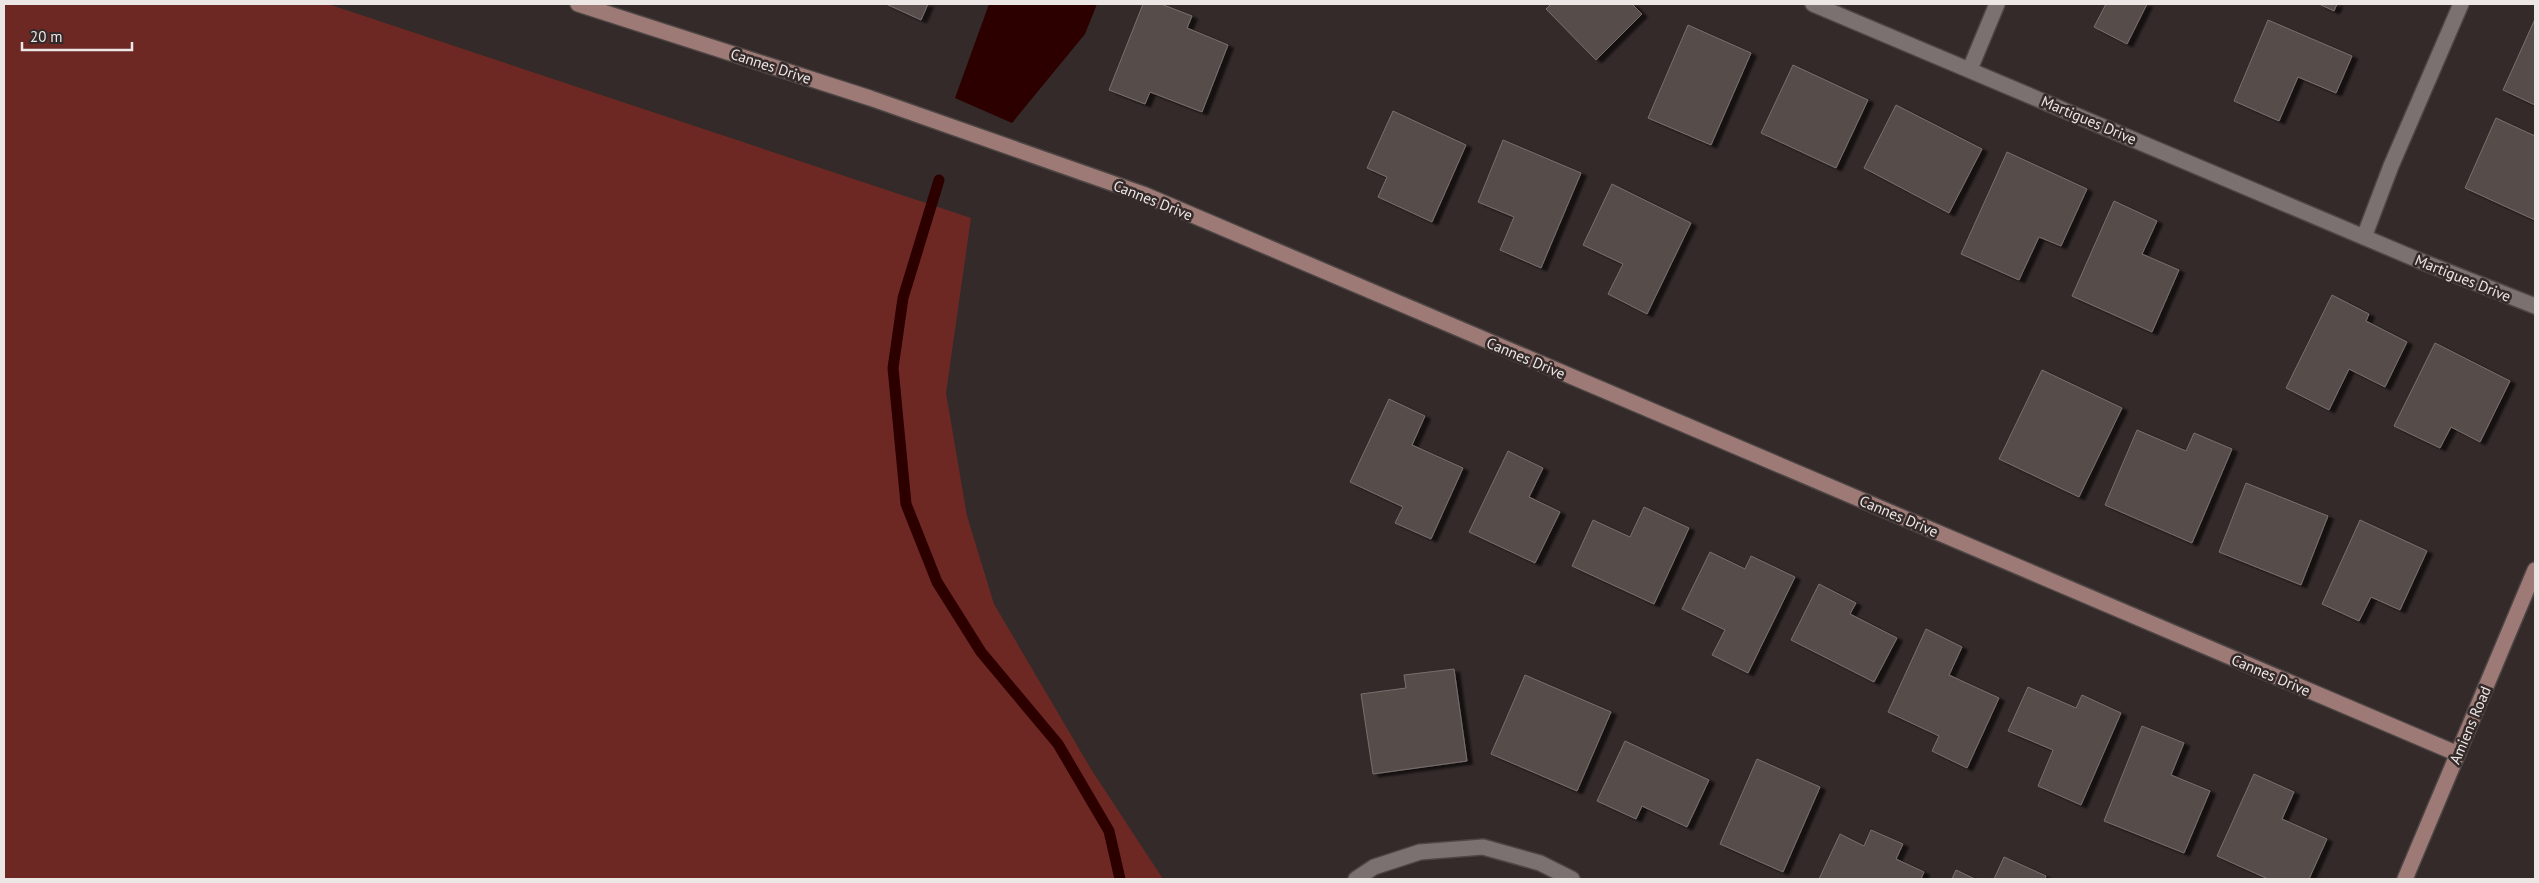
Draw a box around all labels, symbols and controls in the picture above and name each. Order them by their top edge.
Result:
scale bar [22,20,132,52]
text: 20 m [30,27,63,46]
street label: Cannes Drive [728,44,814,88]
street label: Martigues Drive [2039,91,2139,149]
street label: Cannes Drive [1111,176,1195,224]
street label: Martigues Drive [2412,250,2514,306]
street label: Cannes Drive [1484,333,1568,383]
street label: Cannes Drive [1857,491,1941,541]
street label: Cannes Drive [2229,650,2313,700]
street label: Amiens Road [2445,683,2495,767]

